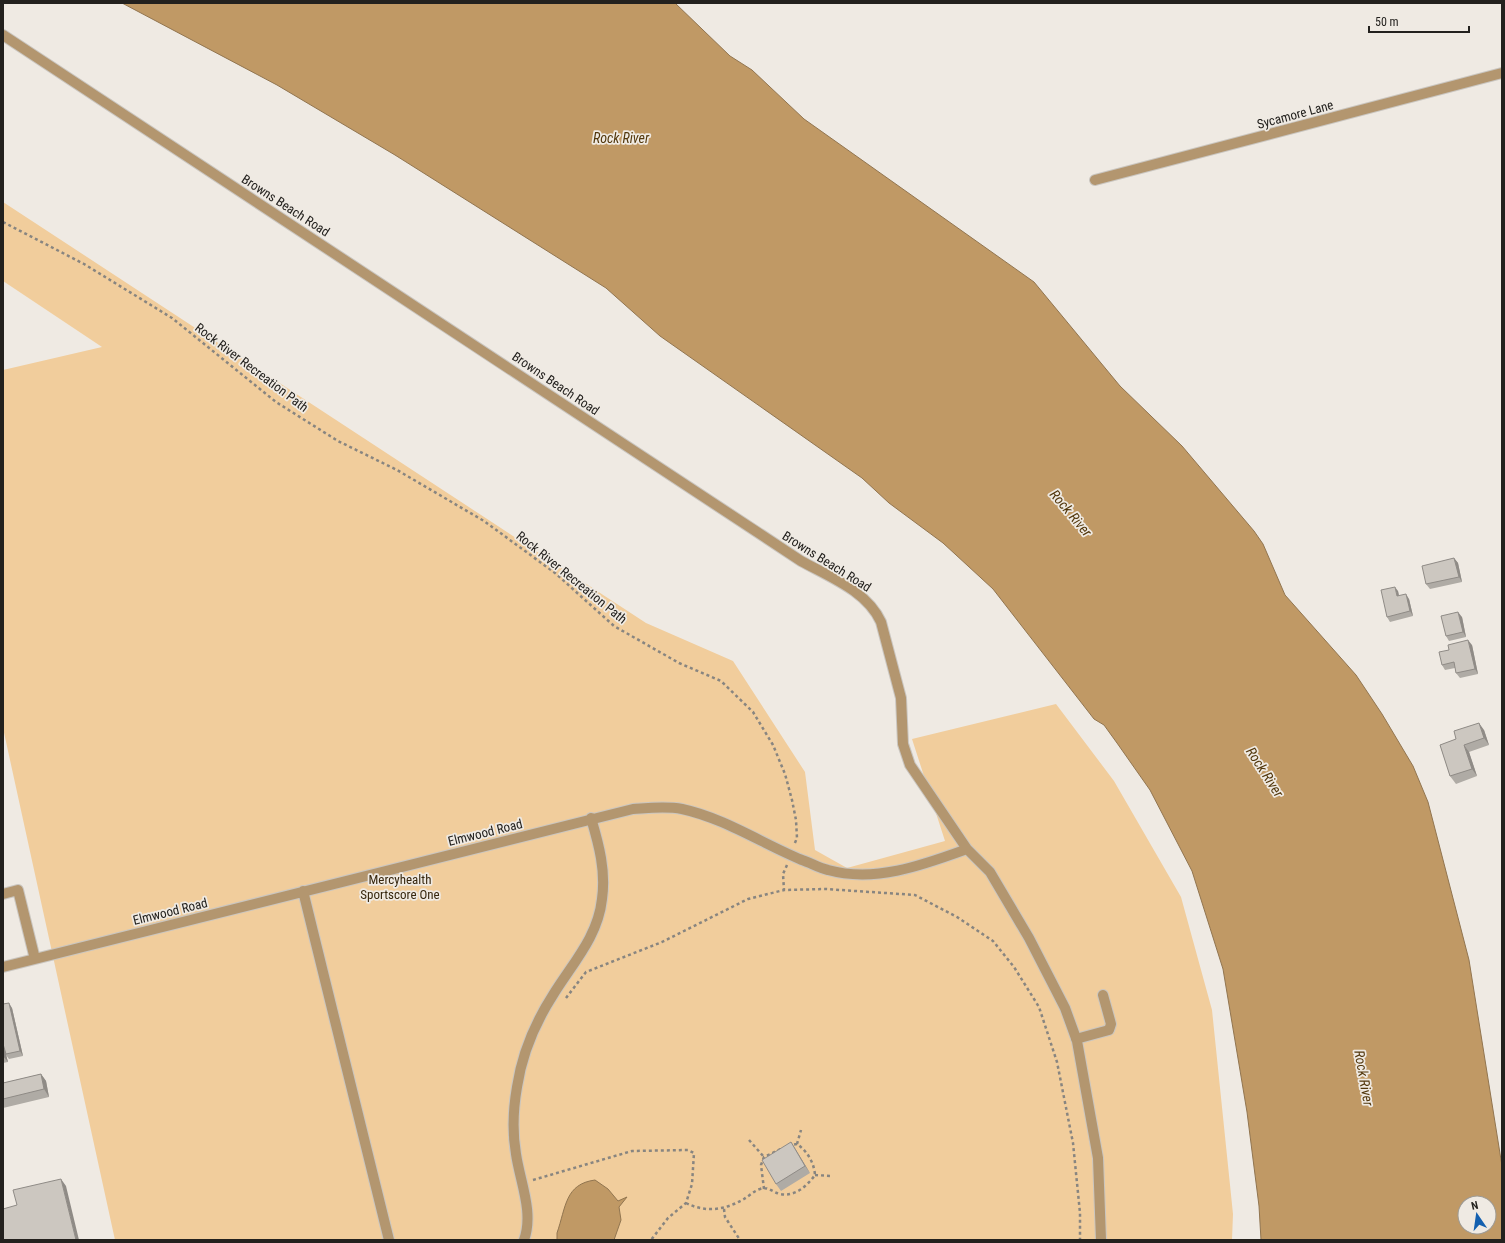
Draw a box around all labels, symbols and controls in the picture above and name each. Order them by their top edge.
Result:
scale bar [1369,8,1469,34]
text: 50 m [1375,15,1399,29]
street label: Sycamore Lane [1255,97,1335,132]
water label: Rock River [593,130,650,146]
street label: Browns Beach Road [239,171,333,239]
street label: Rock River Recreation Path [192,320,311,415]
street label: Browns Beach Road [509,349,602,418]
water label: Rock River [1047,486,1096,540]
street label: Rock River Recreation Path [513,528,630,627]
street label: Browns Beach Road [780,528,874,595]
water label: Rock River [1243,744,1287,801]
street label: Elmwood Road [446,816,524,849]
park label: Mercyhealth Sportscore One [360,872,440,902]
street label: Elmwood Road [131,895,209,928]
water label: Rock River [1351,1049,1377,1108]
north arrow [1457,1195,1497,1235]
text: N [1470,1199,1480,1213]

